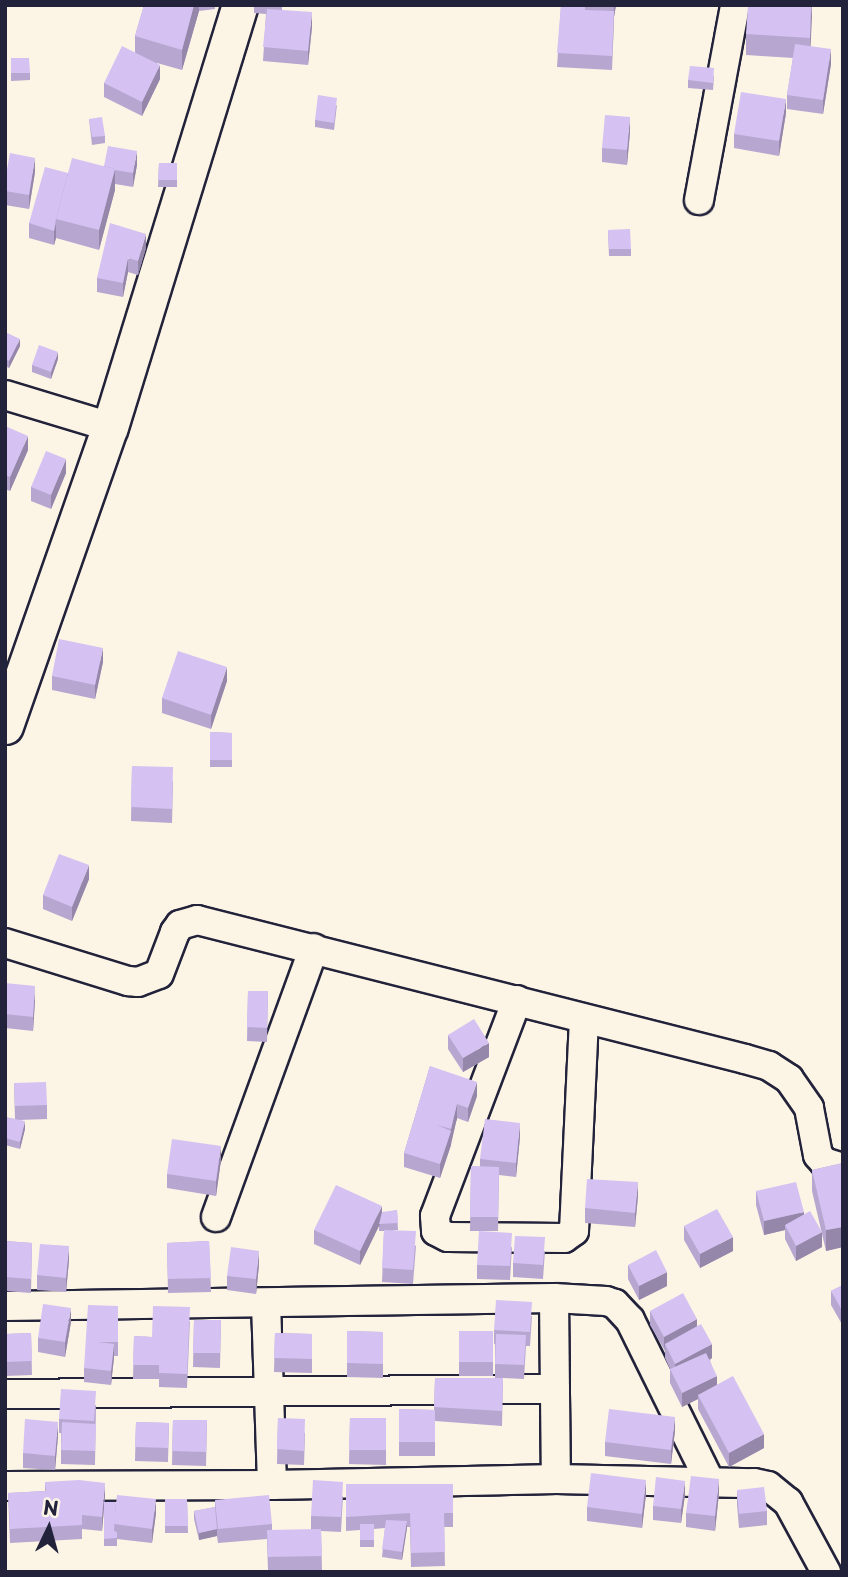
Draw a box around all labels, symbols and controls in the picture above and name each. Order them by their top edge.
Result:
text: N [42,1492,60,1522]
north arrow [14,1493,84,1563]

